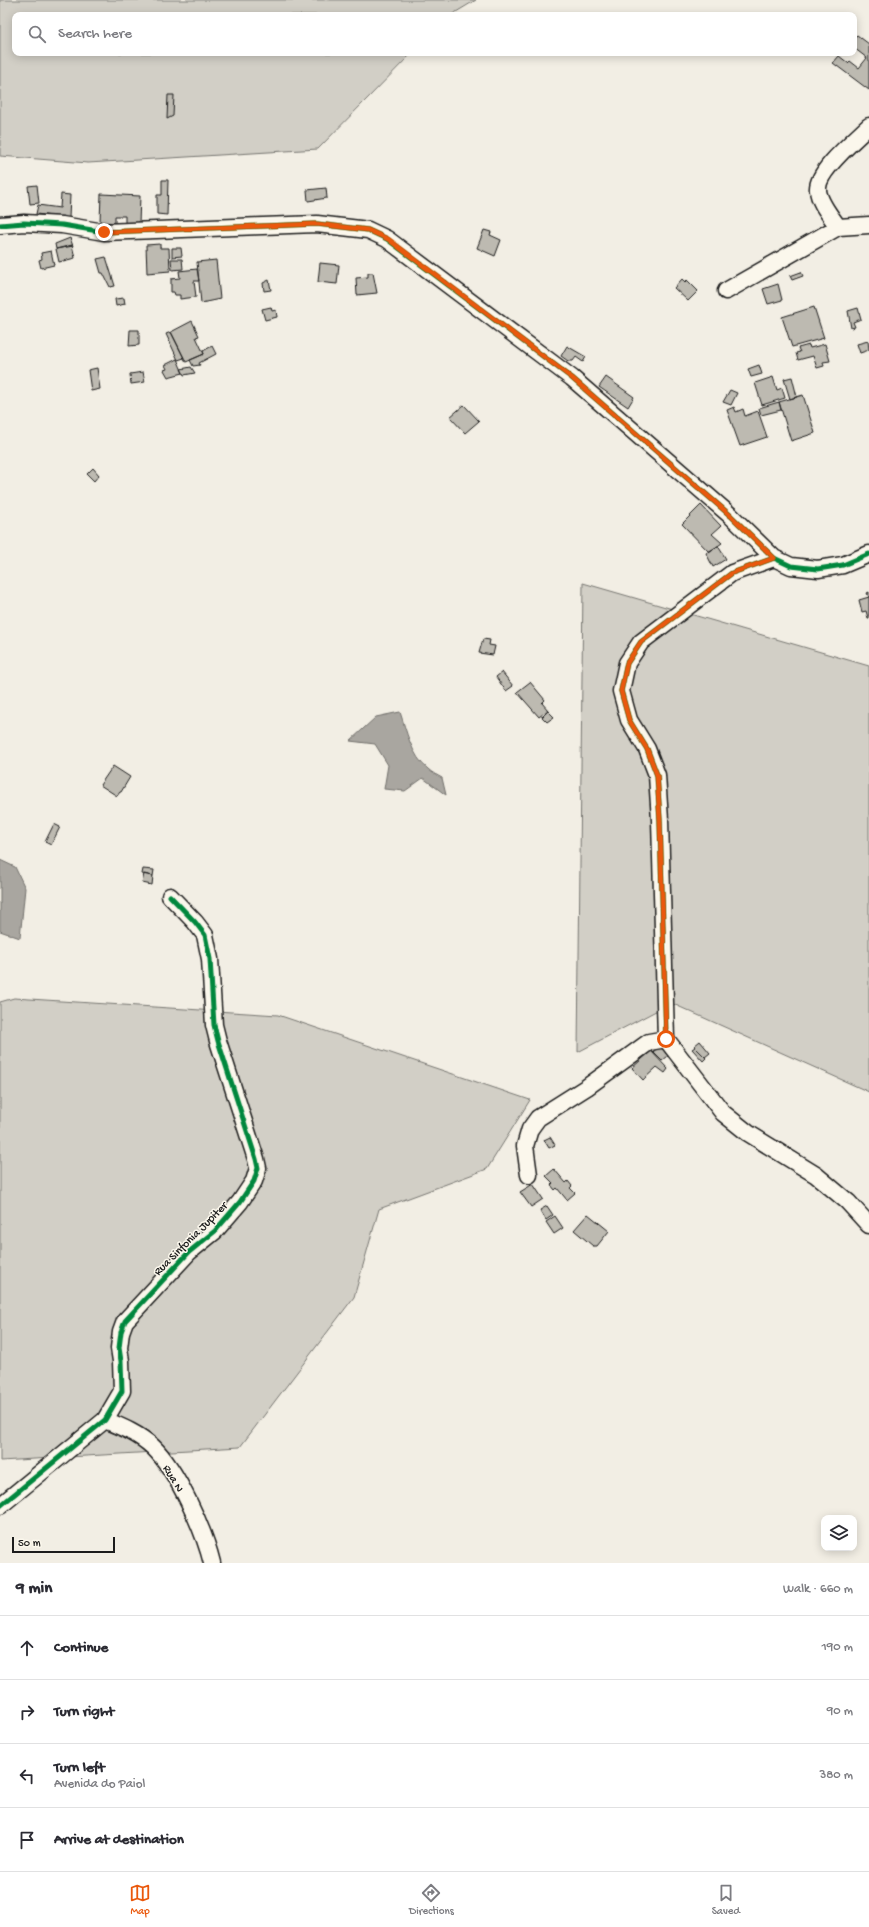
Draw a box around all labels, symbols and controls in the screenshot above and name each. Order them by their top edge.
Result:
search box [12,12,857,56]
icon: search [26,23,48,45]
text: Search here [58,25,132,43]
route end [95,223,113,241]
route start [657,1030,675,1048]
street label: Rua Sinfonia Jupiter [152,1198,233,1279]
street label: Rua N [159,1463,186,1495]
map controls [821,1515,857,1551]
button: layers [821,1515,857,1551]
scale bar [12,1535,115,1554]
text: 50 m [18,1538,40,1550]
text: 9 min [16,1579,52,1599]
text: Walk · 660 m [783,1582,853,1597]
icon: ahead [16,1637,38,1659]
text: Continue [54,1639,108,1657]
text: 190 m [822,1640,853,1655]
icon: right [16,1701,38,1723]
text: Turn right [54,1703,114,1721]
text: 90 m [827,1704,853,1719]
text: Turn left [54,1759,105,1777]
icon: left [16,1765,38,1787]
text: 380 m [819,1768,853,1783]
text: Avenida do Paiol [54,1777,145,1792]
icon: arrive [16,1829,38,1851]
text: Arrive at destination [54,1831,184,1849]
tab: Map [129,1882,151,1918]
tab: Directions [409,1882,454,1918]
tab: Saved [712,1882,740,1918]

